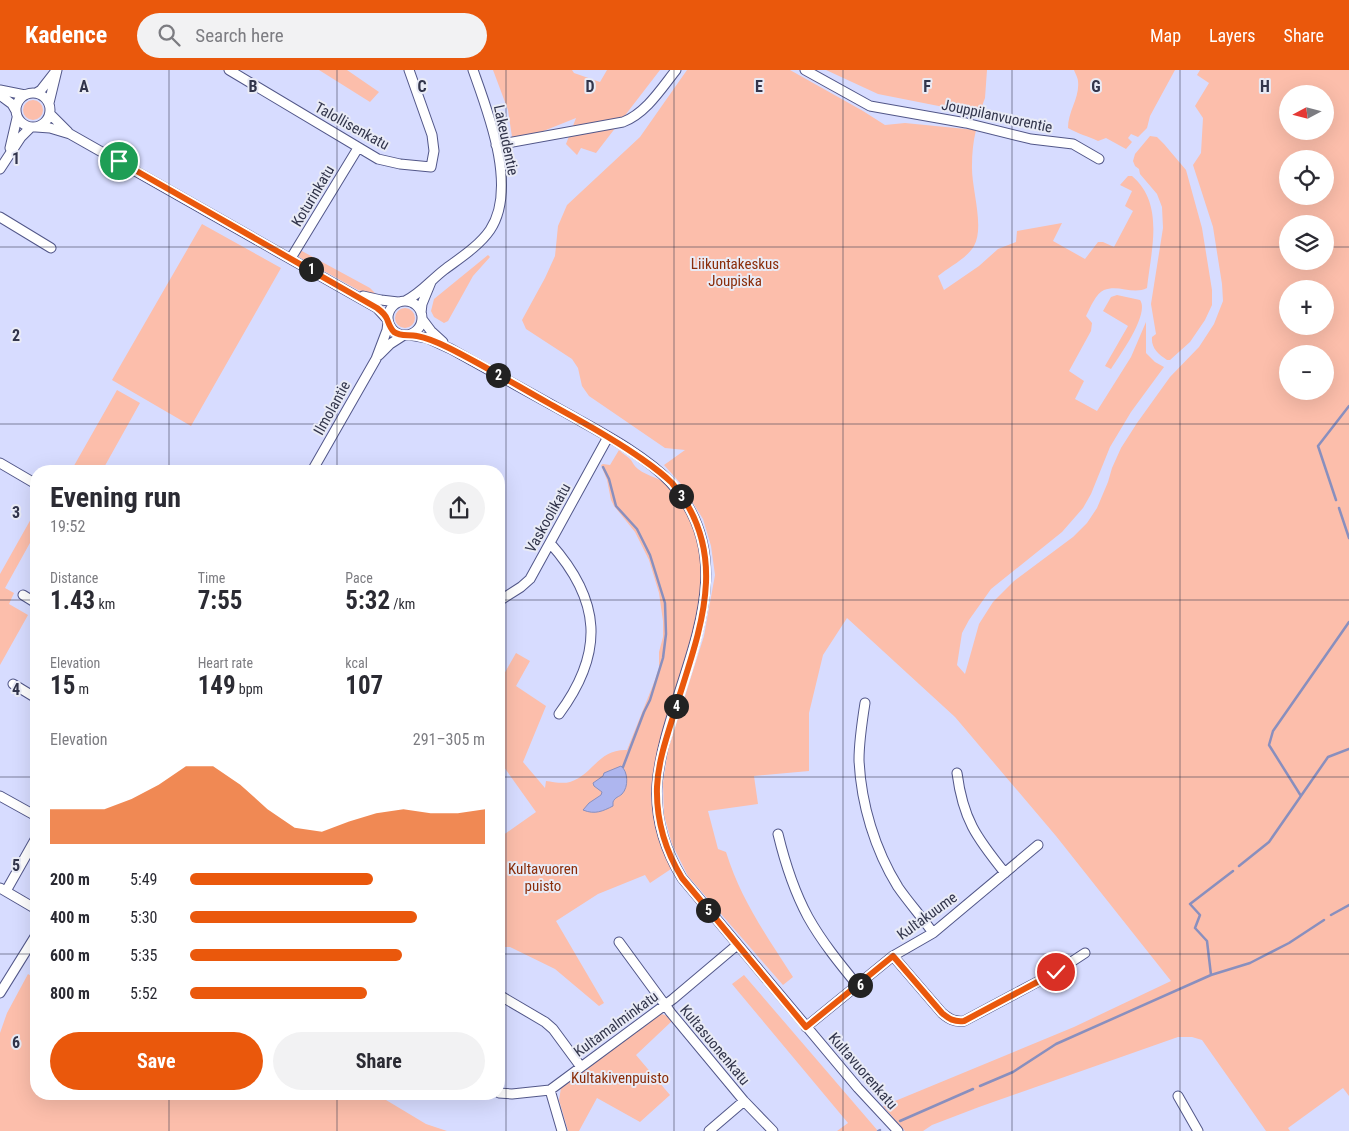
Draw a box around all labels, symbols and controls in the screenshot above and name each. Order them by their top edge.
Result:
search box [137,13,487,58]
text: Kadence [25,21,107,49]
icon: search [155,21,183,49]
text: Search here [195,24,284,47]
text: Map [1150,25,1181,46]
text: Layers [1209,25,1256,46]
text: Share [1284,25,1324,46]
text: A [79,77,89,96]
text: B [249,77,258,96]
text: C [417,77,427,96]
text: D [585,77,595,96]
text: E [755,77,763,96]
text: F [923,77,931,96]
text: G [1091,77,1101,96]
text: H [1260,77,1270,96]
north arrow [1279,85,1334,140]
map controls [1279,85,1334,400]
street label: Jouppilanvuorentie [940,95,1054,137]
street label: Talollisenkatu [312,98,392,154]
street label: Lakeudentie [490,103,522,177]
pin [98,140,140,182]
icon: arrive [105,147,133,175]
text: 1 [12,149,20,168]
button: locate [1279,150,1334,205]
street label: Koturinkatu [288,162,338,230]
button: layers [1279,215,1334,270]
park label: Liikuntakeskus Joupiska [691,255,779,290]
pin: 1 [298,256,324,282]
text: 1 [308,261,315,277]
button: + [1279,280,1334,335]
text: 2 [12,326,20,345]
button: − [1279,345,1334,400]
pin: 2 [486,362,510,388]
text: 2 [495,367,502,383]
street label: Ilmolantie [310,378,354,438]
street label: Vaskoolikatu [522,480,574,556]
text: Evening run [50,481,181,514]
button: share [433,482,485,534]
pin: 3 [668,484,694,508]
text: 3 [678,488,685,504]
text: 3 [12,503,20,522]
text: 19:52 [50,517,85,536]
text: Distance [50,570,98,586]
text: Time [198,570,225,586]
text: Pace [345,570,373,586]
text: 1.43 [50,586,95,615]
text: 7:55 [198,586,242,615]
text: 5:32 [345,586,390,615]
text: km [95,596,115,612]
text: /km [390,596,415,612]
text: Elevation [50,655,100,671]
text: Heart rate [198,655,253,671]
text: kcal [345,655,368,671]
text: 15 [50,671,75,700]
text: 149 [198,671,236,700]
text: 107 [345,671,383,700]
text: 4 [12,680,20,699]
text: m [75,681,89,697]
text: bpm [236,681,263,697]
pin: 4 [664,694,688,718]
text: 4 [673,698,680,714]
text: Elevation [50,730,108,749]
text: 291–305 m [413,730,485,749]
text: 5 [12,856,20,875]
park label: Kultavuoren puisto [508,860,578,895]
text: 200 m [50,870,90,889]
text: 5:49 [130,870,157,889]
street label: Kultakuume [893,888,961,944]
pin: 5 [696,898,720,922]
text: 5 [705,902,712,918]
text: 400 m [50,908,90,927]
text: 5:30 [130,908,157,927]
text: 600 m [50,946,90,965]
text: 5:35 [130,946,157,965]
pin [1035,951,1077,993]
icon: check [1042,958,1070,986]
pin: 6 [848,972,872,998]
text: 6 [857,977,864,993]
text: 800 m [50,984,90,1003]
text: 5:52 [130,984,157,1003]
street label: Kultamalminkatu [570,987,662,1061]
street label: Kultasuonenkatu [676,1001,754,1089]
street label: Kultavuorenkatu [825,1029,901,1113]
button: Save [50,1032,263,1090]
button: Share [273,1032,485,1090]
text: 6 [12,1033,20,1052]
park label: Kultakivenpuisto [571,1069,669,1087]

